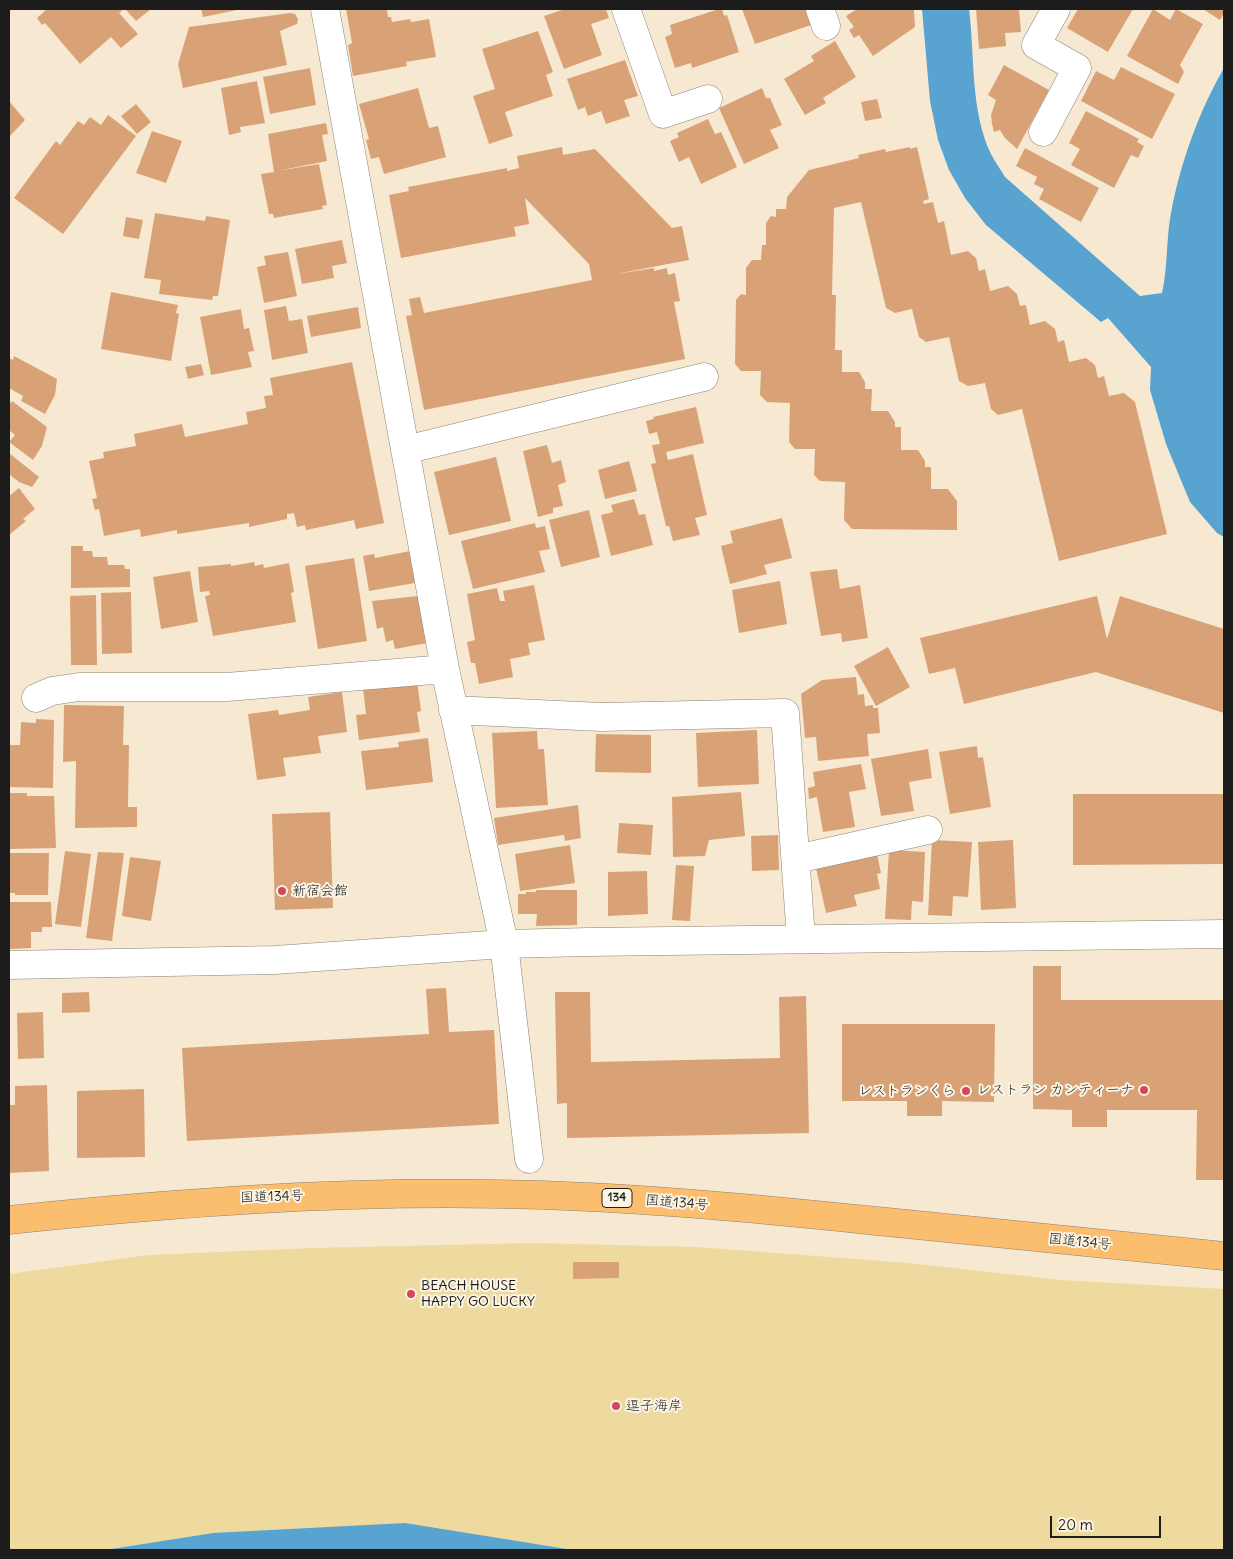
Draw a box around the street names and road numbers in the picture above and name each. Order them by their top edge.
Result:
street label: 国道134号 [240,1187,304,1207]
road number: 134 [602,1188,632,1208]
street label: 国道134号 [645,1192,709,1214]
street label: 国道134号 [1047,1230,1113,1254]

